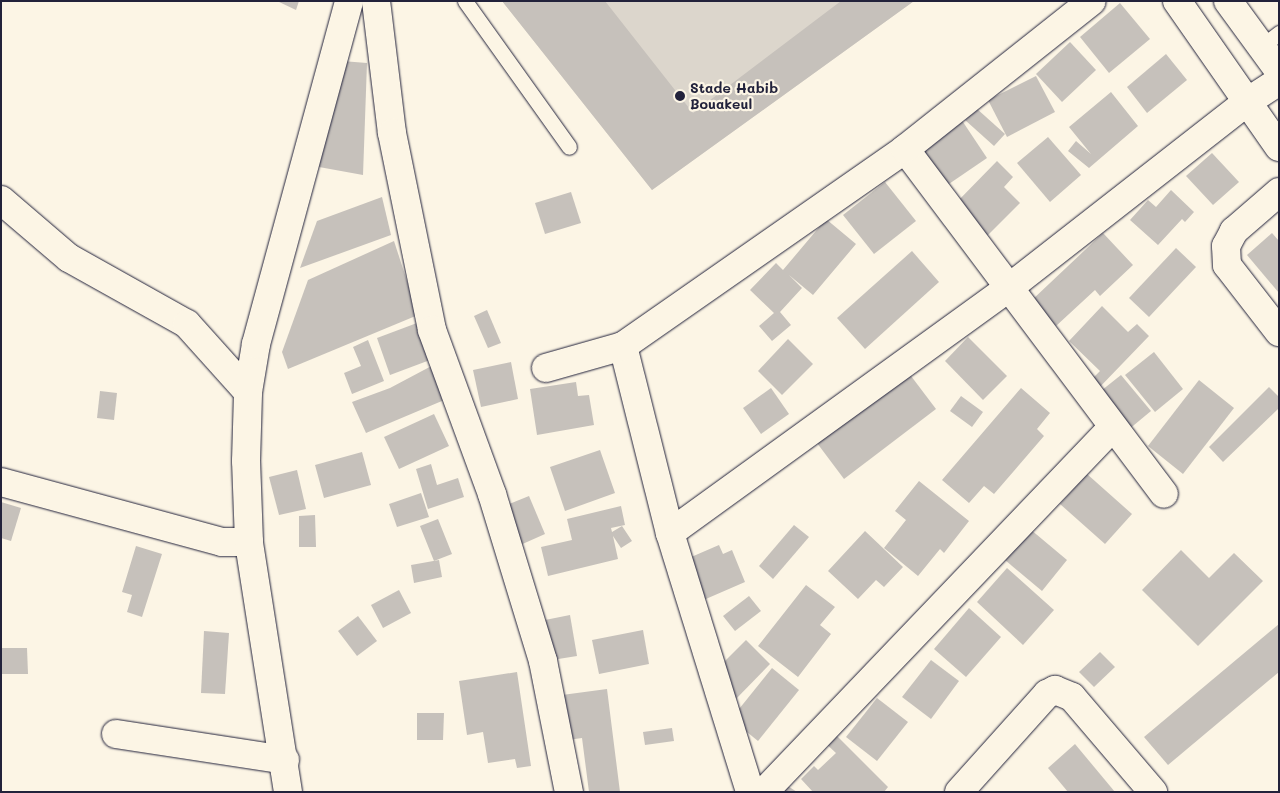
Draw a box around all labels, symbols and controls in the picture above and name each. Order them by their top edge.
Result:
place label: Stade Habib Bouakeul [690,80,778,112]
marker: Stade Habib Bouakeul [674,90,686,102]

